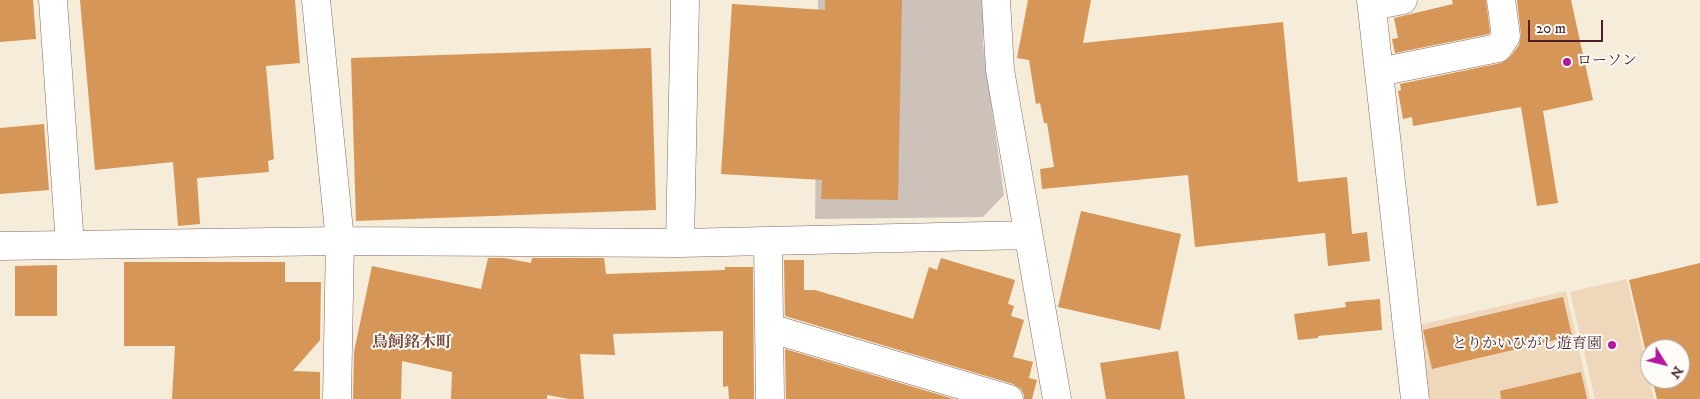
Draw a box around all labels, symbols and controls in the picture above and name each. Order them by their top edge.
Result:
scale bar [1530,10,1605,42]
text: 20 m [1536,19,1566,38]
place label: ローソン [1577,53,1637,71]
marker: ローソン [1561,56,1573,68]
district label: 鳥飼銘木町 [372,334,452,354]
place label: とりかいひがし遊育園 [1452,336,1602,354]
marker: とりかいひがし遊育園 [1606,339,1618,351]
north arrow [1640,339,1690,389]
text: N [1666,362,1687,382]

